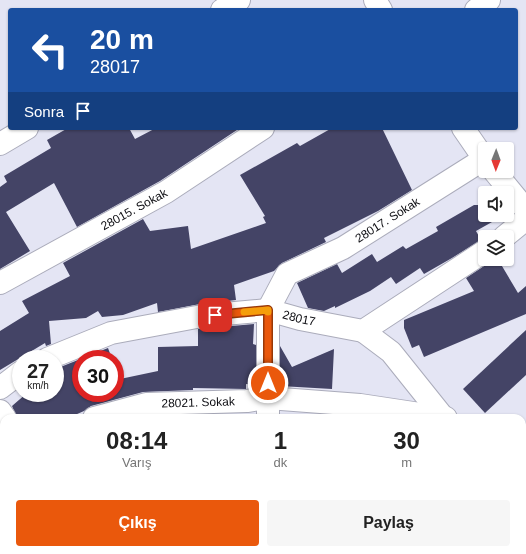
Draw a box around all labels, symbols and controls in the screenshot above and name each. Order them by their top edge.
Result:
icon: left [24,24,76,76]
text: 20 m [90,24,154,55]
text: 28017 [90,57,140,77]
icon: arrive [72,100,94,122]
text: Sonra [24,103,64,120]
north arrow [478,142,514,178]
map controls [478,142,514,266]
street label: 28015. Sokak [99,185,171,233]
button: sound [478,186,514,222]
street label: 28017. Sokak [353,194,423,245]
button: layers [478,230,514,266]
pin [198,298,232,332]
icon: arrive [204,304,226,326]
street label: 28017 [281,307,317,329]
speed limit sign: 30 [72,350,124,402]
text: 27 [27,360,49,382]
position arrow [247,362,289,404]
text: km/h [27,380,49,391]
street label: 28021. Sokak [161,394,236,411]
text: 08:14 [106,427,167,454]
text: 1 [274,427,287,454]
text: 30 [393,427,420,454]
text: Varış [122,455,151,470]
text: dk [273,455,287,470]
text: m [401,455,412,470]
button: Çıkış [16,500,259,546]
button: Paylaş [267,500,510,546]

